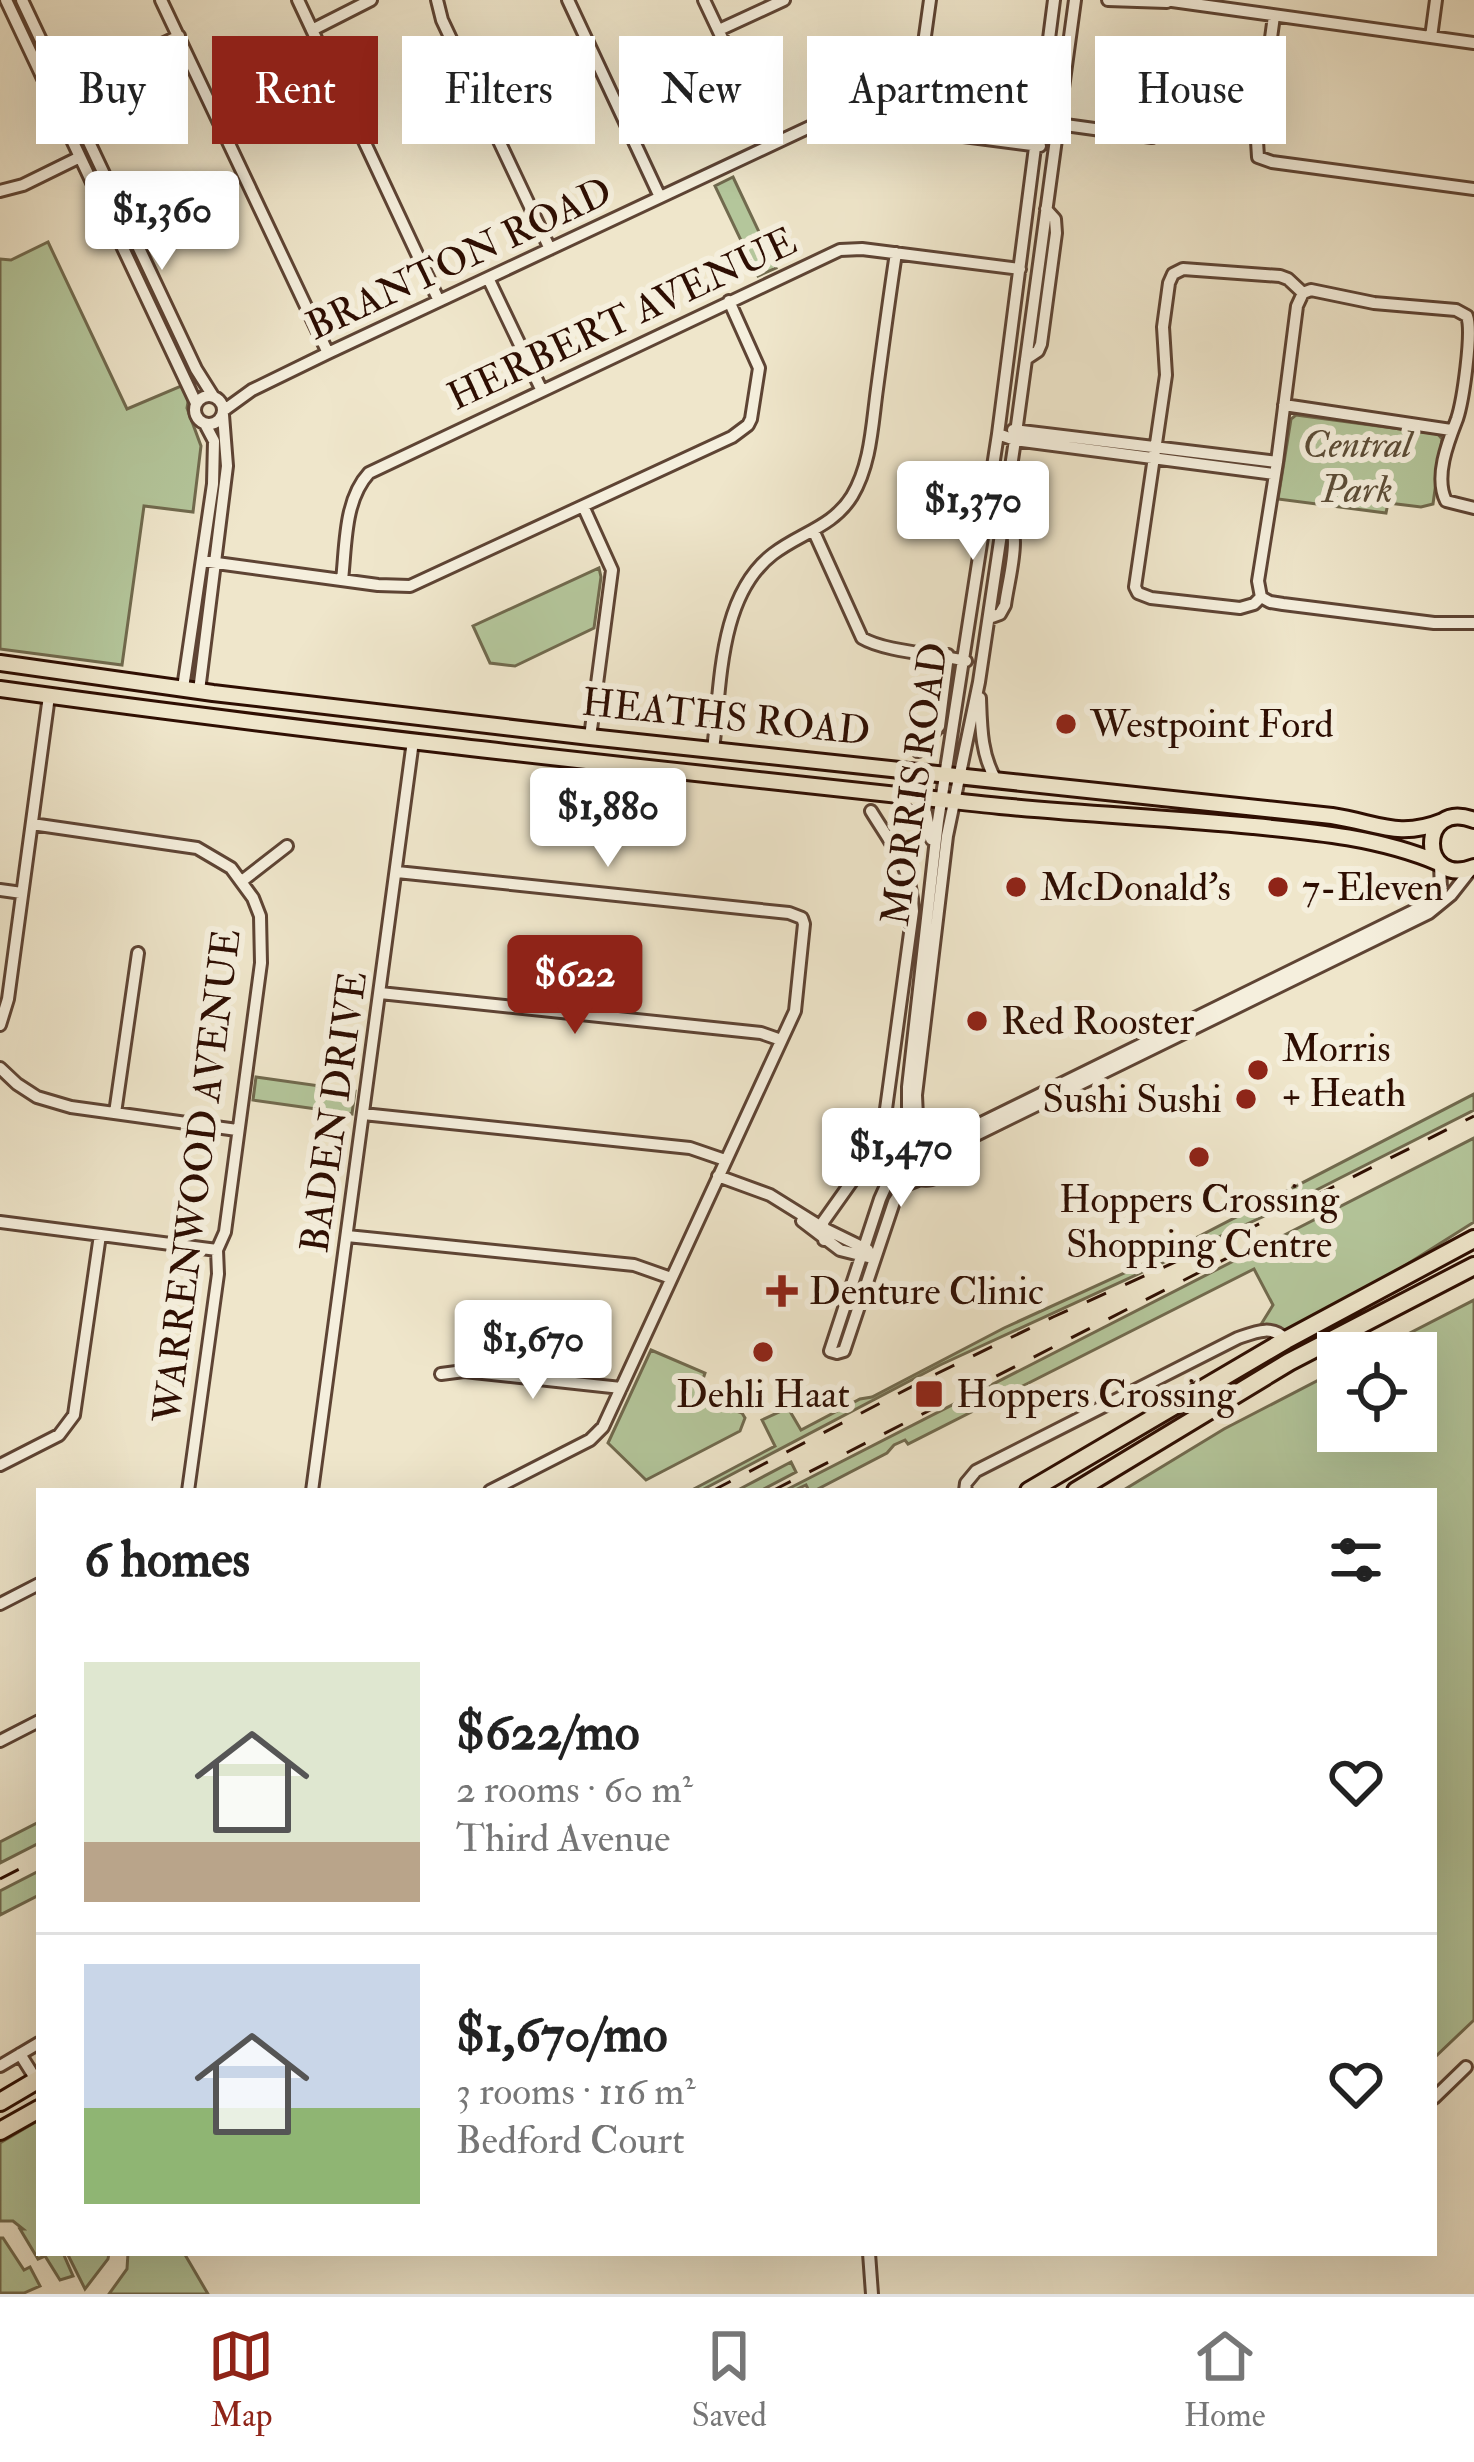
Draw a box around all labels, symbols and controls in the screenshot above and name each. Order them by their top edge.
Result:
chip: Buy [36,36,188,144]
chip: Rent [212,36,378,144]
chip: Filters [402,36,595,144]
chip: New [619,36,783,144]
chip: Apartment [807,36,1071,144]
chip: House [1095,36,1286,144]
street label: BRANTON ROAD [298,167,620,351]
pin: $1,360 [64,171,260,273]
text: $1,360 [112,185,212,234]
street label: HERBERT AVENUE [440,217,804,421]
park label: Central Park [1302,420,1415,514]
pin: $1,370 [875,461,1071,563]
text: $1,370 [924,475,1022,524]
street label: MORRIS ROAD [871,639,959,929]
street label: HEATHS ROAD [580,678,872,756]
place label: Westpoint Ford [1089,700,1334,749]
marker: Westpoint Ford [1053,711,1079,737]
pin: $1,880 [510,768,706,870]
text: $1,880 [557,782,659,831]
place label: McDonald's [1040,863,1231,912]
place label: 7-Eleven [1302,863,1444,912]
marker: McDonald's [1003,874,1029,900]
marker: 7-Eleven [1265,874,1291,900]
street label: WARRENWOOD AVENUE [142,926,252,1427]
pin: $622 [504,935,646,1037]
text: $622 [534,949,616,998]
street label: BADEN DRIVE [290,968,378,1256]
place label: Red Rooster [1001,997,1195,1046]
marker: Red Rooster [964,1008,990,1034]
place label: Morris + Heath [1282,1024,1406,1118]
marker: Morris + Heath [1245,1057,1271,1083]
place label: Sushi Sushi [1042,1075,1222,1124]
marker: Sushi Sushi [1233,1086,1259,1112]
pin: $1,470 [803,1108,999,1210]
text: $1,470 [849,1122,953,1171]
marker: Hoppers Crossing Shopping Centre [1186,1144,1212,1170]
place label: Hoppers Crossing Shopping Centre [1059,1175,1340,1269]
place label: Denture Clinic [809,1267,1044,1316]
marker: Denture Clinic [766,1275,798,1307]
pin: $1,670 [435,1300,631,1402]
text: $1,670 [482,1314,584,1363]
map controls [1317,1332,1437,1452]
button: locate [1317,1332,1437,1452]
marker: Dehli Haat [750,1339,776,1365]
place label: Dehli Haat [676,1370,850,1419]
place label: Hoppers Crossing [956,1370,1237,1419]
marker: Hoppers Crossing [913,1378,945,1410]
icon: filters [1323,1527,1389,1593]
text: 6 homes [84,1528,250,1592]
text: $622/mo [456,1701,639,1765]
icon: home [180,1710,324,1854]
icon: heart [1323,1749,1389,1815]
text: 2 rooms · 60 m² [456,1765,693,1814]
text: Third Avenue [456,1814,670,1863]
text: $1,670/mo [456,2003,667,2067]
icon: home [180,2012,324,2156]
icon: heart [1323,2051,1389,2117]
text: 3 rooms · 116 m² [456,2067,696,2116]
text: Bedford Court [456,2116,685,2165]
tab: Map [208,2323,274,2436]
tab: Saved [691,2323,767,2436]
tab: Home [1184,2323,1266,2436]

